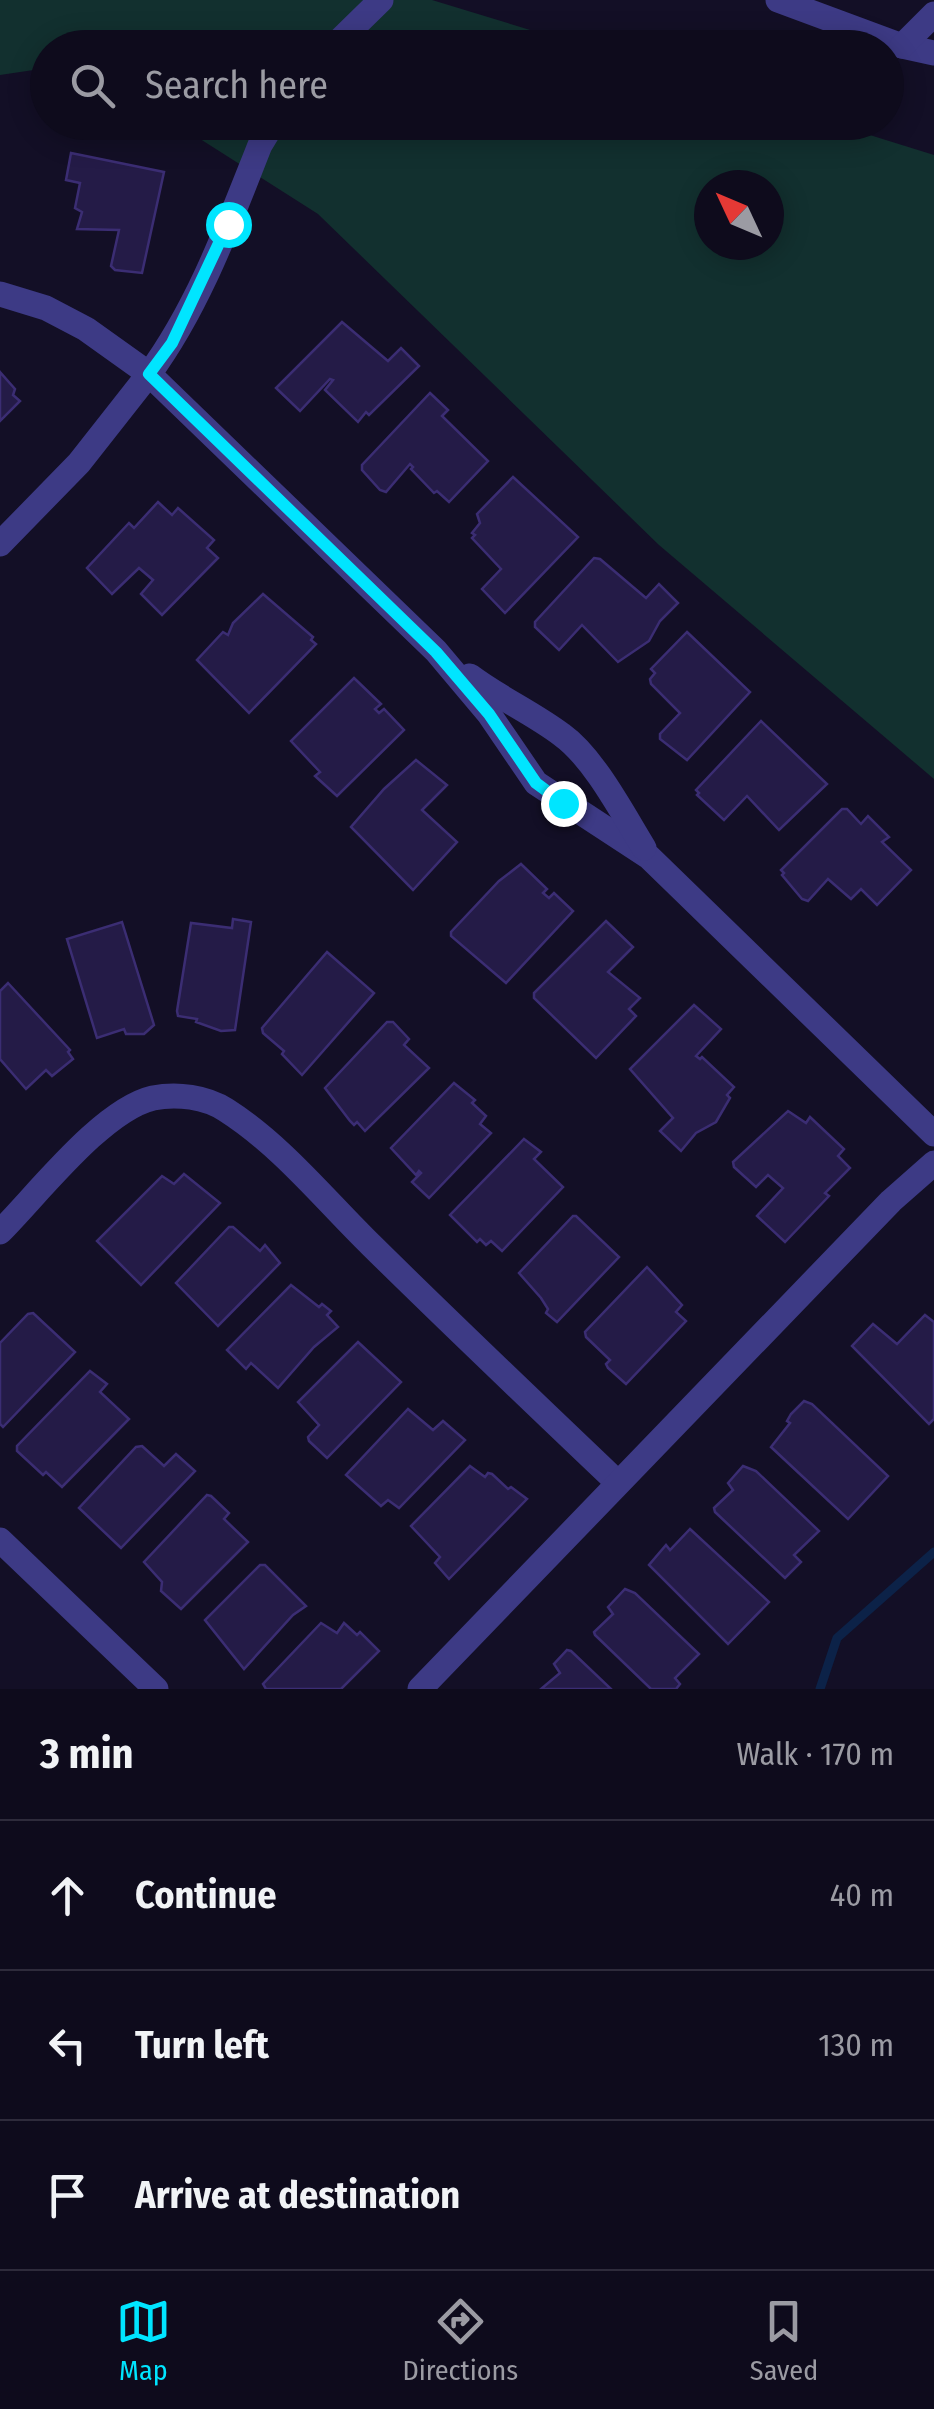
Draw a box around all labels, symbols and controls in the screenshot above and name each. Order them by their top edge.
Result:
search box [30,30,904,140]
icon: search [65,58,120,113]
text: Search here [145,62,328,108]
north arrow [694,170,784,260]
route start [206,202,252,248]
route end [541,781,587,827]
text: 3 min [40,1729,134,1779]
text: Walk · 170 m [737,1735,894,1773]
icon: ahead [40,1868,95,1923]
text: Continue [135,1872,276,1918]
text: 40 m [830,1876,894,1914]
icon: left [40,2018,95,2073]
text: Turn left [135,2022,269,2068]
text: 130 m [818,2026,894,2064]
icon: arrive [40,2168,95,2223]
text: Arrive at destination [135,2172,460,2218]
tab: Map [116,2294,171,2387]
tab: Directions [402,2294,518,2387]
tab: Saved [750,2294,818,2387]

